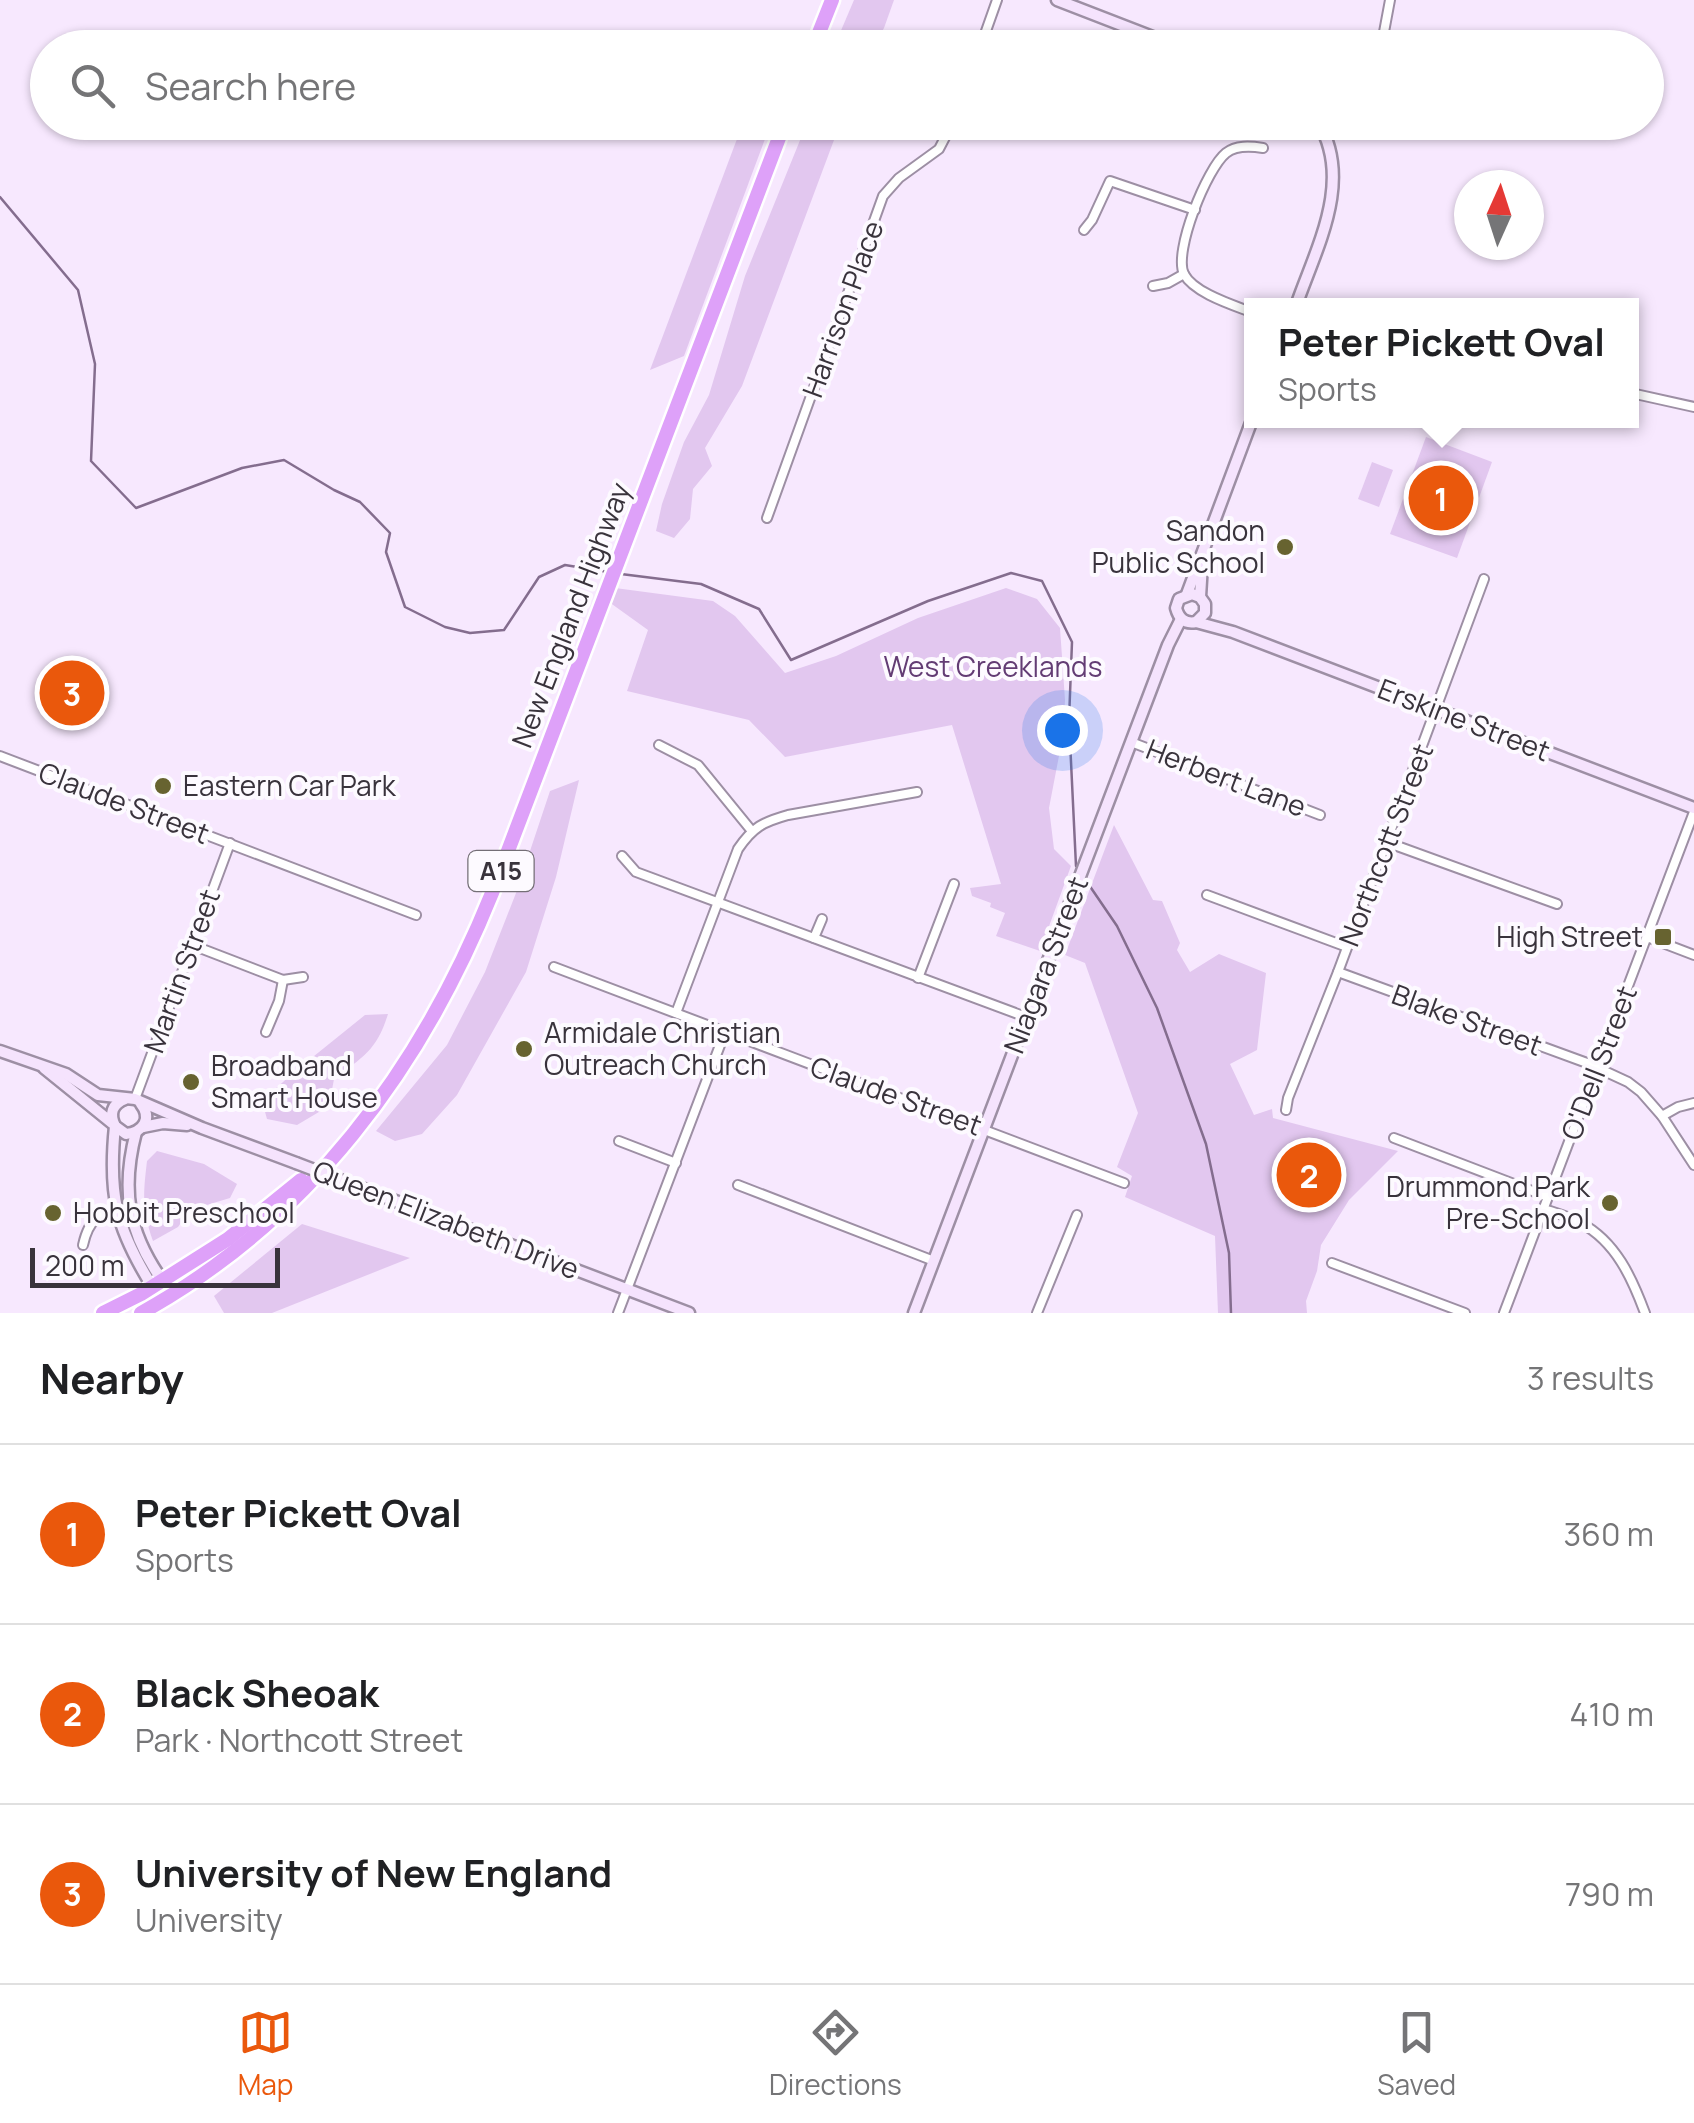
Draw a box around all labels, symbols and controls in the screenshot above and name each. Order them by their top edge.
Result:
search box [30,30,1664,140]
icon: search [65,58,120,113]
text: Search here [145,59,356,111]
north arrow [1454,170,1544,260]
street label: Harrison Place [793,215,892,402]
popup [1244,298,1639,428]
text: Peter Pickett Oval [1278,315,1605,367]
text: Sports [1278,367,1377,411]
pin: 1 [1408,460,1474,536]
street label: New England Highway [502,476,638,753]
place label: Sandon Public School [1092,511,1265,581]
marker: Sandon Public School [1274,536,1296,558]
park label: West Creeklands [884,647,1102,685]
pin: 3 [40,656,104,730]
street label: Erskine Street [1373,669,1556,769]
your location [1037,705,1088,756]
street label: Herbert Lane [1141,729,1312,825]
street label: Northcott Street [1329,738,1441,951]
street label: Claude Street [34,752,215,852]
place label: Eastern Car Park [183,766,397,804]
marker: Eastern Car Park [152,775,174,797]
road number: A15 [468,851,534,891]
street label: Niagara Street [994,871,1096,1058]
street label: Martin Street [134,884,228,1058]
place label: High Street [1496,917,1643,955]
marker: High Street [1652,926,1674,948]
street label: Blake Street [1387,974,1548,1064]
street label: O'Dell Street [1551,980,1645,1145]
place label: Armidale Christian Outreach Church [544,1013,781,1083]
marker: Armidale Christian Outreach Church [513,1038,535,1060]
place label: Broadband Smart House [211,1046,378,1116]
street label: Claude Street [805,1046,987,1144]
marker: Broadband Smart House [180,1071,202,1093]
pin: 2 [1276,1138,1342,1212]
street label: Queen Elizabeth Drive [308,1151,585,1287]
place label: Drummond Park Pre-School [1386,1167,1591,1237]
marker: Drummond Park Pre-School [1599,1192,1621,1214]
place label: Hobbit Preschool [73,1193,295,1231]
marker: Hobbit Preschool [42,1202,64,1224]
scale bar [30,1243,280,1288]
text: 200 m [45,1246,124,1284]
text: Nearby [40,1349,184,1407]
text: 3 results [1527,1356,1654,1400]
text: Peter Pickett Oval [135,1486,462,1538]
text: 1 [65,1512,80,1556]
text: 360 m [1563,1512,1654,1556]
text: Sports [135,1538,234,1582]
text: Black Sheoak [135,1666,379,1718]
text: 2 [63,1692,82,1736]
text: 410 m [1570,1692,1654,1736]
text: Park · Northcott Street [135,1718,463,1762]
text: University of New England [135,1846,612,1898]
text: 3 [63,1872,82,1916]
text: 790 m [1565,1872,1654,1916]
text: University [135,1898,283,1942]
tab: Map [238,2005,293,2103]
tab: Directions [769,2005,902,2103]
tab: Saved [1377,2005,1456,2103]

